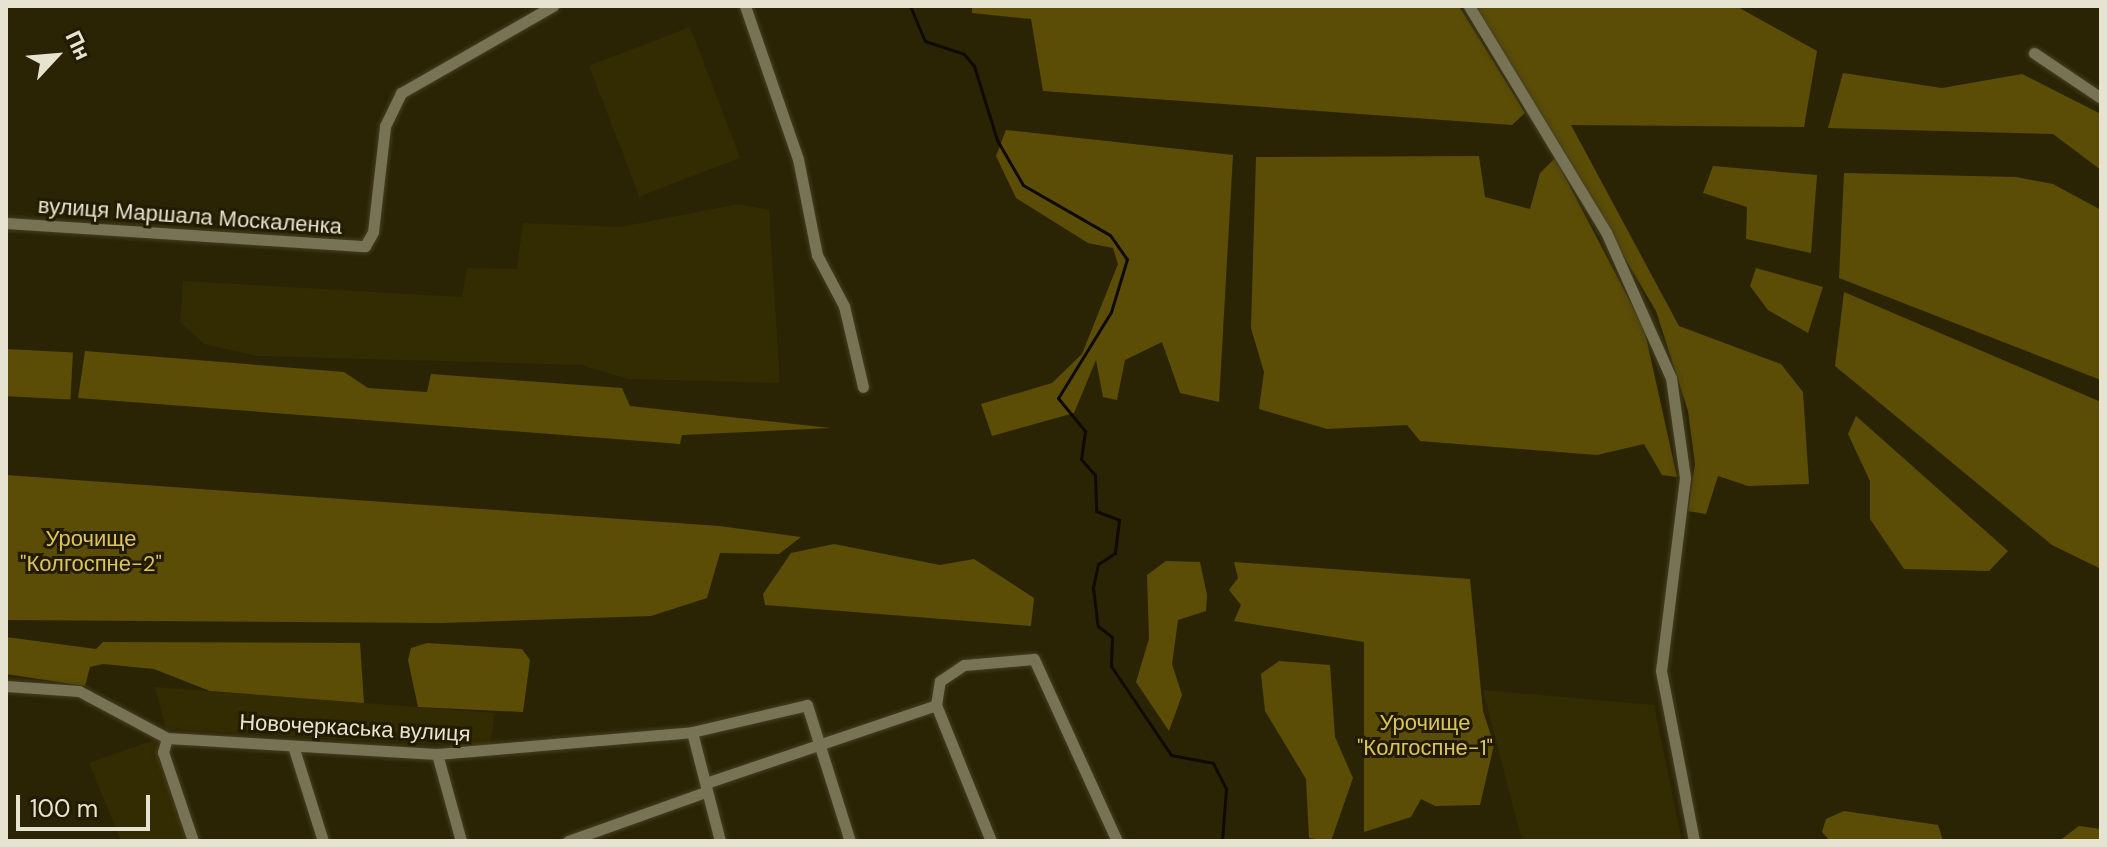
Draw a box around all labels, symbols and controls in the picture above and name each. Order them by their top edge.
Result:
north arrow [16,16,96,96]
text: Пн [59,26,97,65]
street label: вулиця Маршала Москаленка [37,192,343,240]
park label: Урочище "Колгоспне-2" [20,525,162,576]
street label: Новочеркаська вулиця [239,709,471,747]
park label: Урочище "Колгоспне-1" [1357,709,1493,760]
scale bar [20,779,154,829]
text: 100 m [30,793,98,824]

